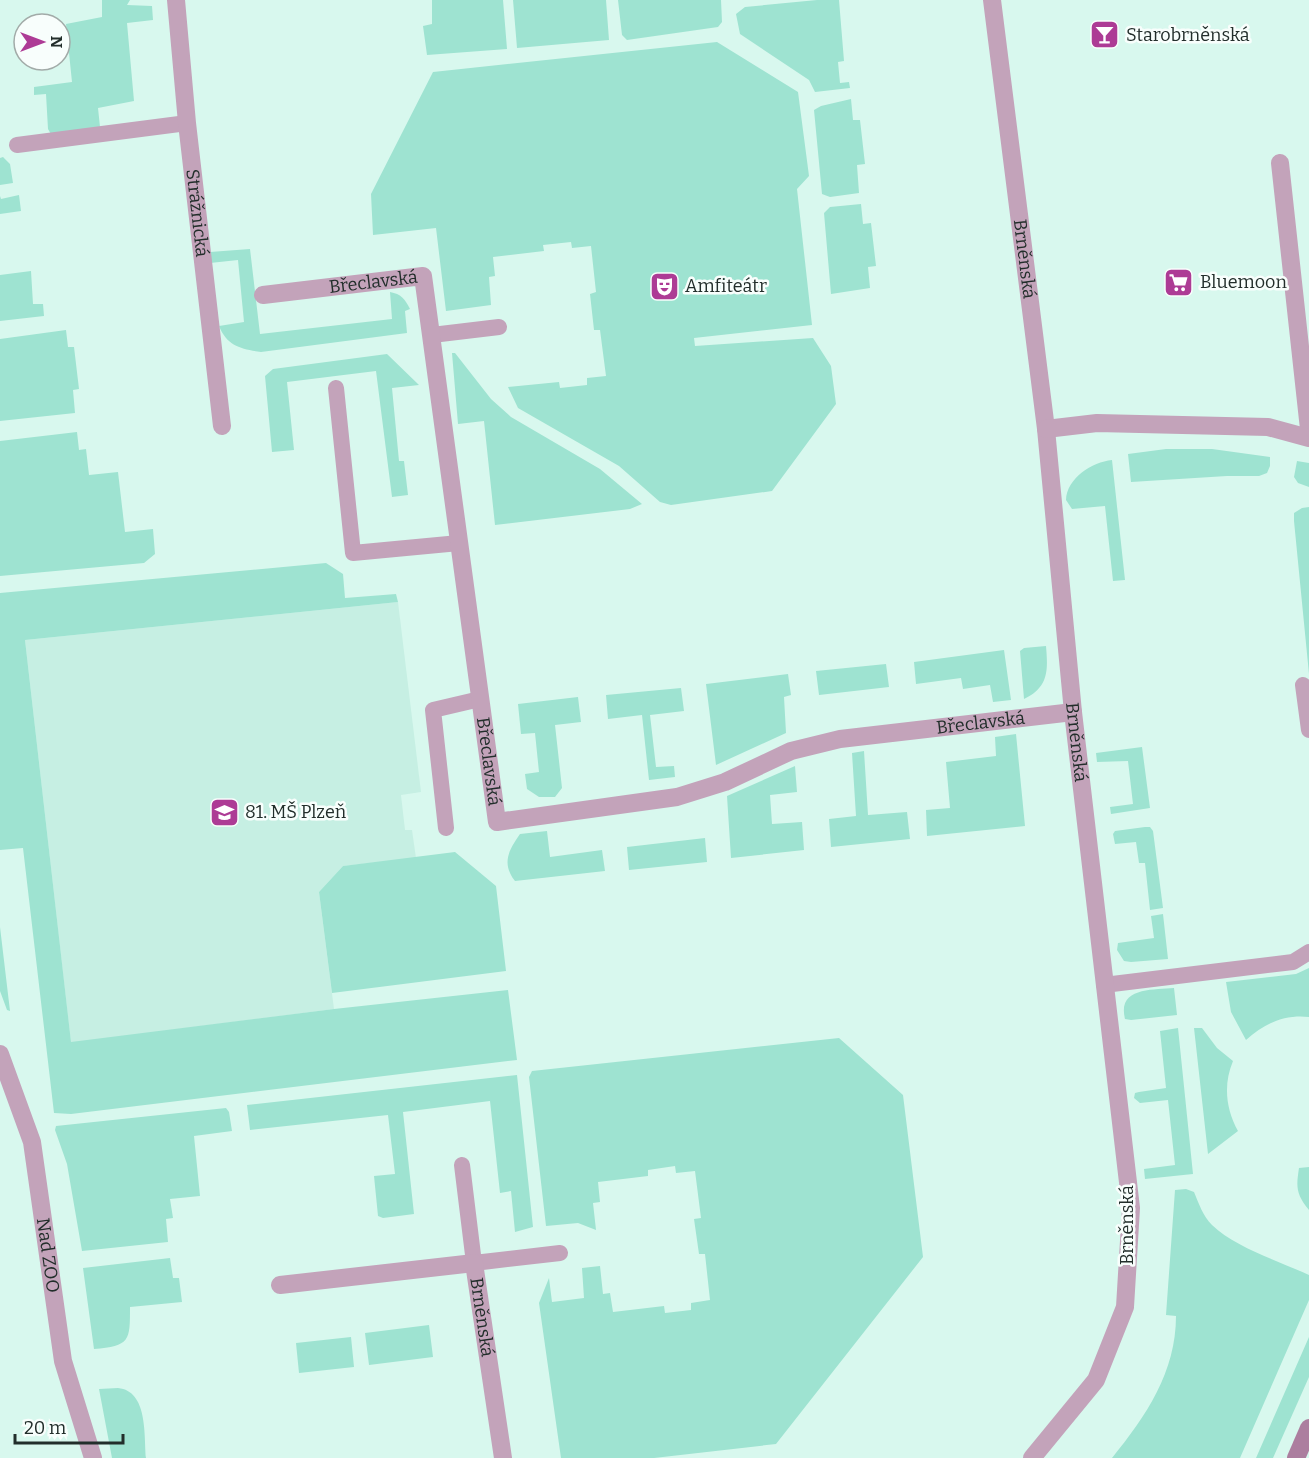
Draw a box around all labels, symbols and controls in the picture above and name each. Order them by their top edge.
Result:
north arrow [12,12,72,72]
bar icon: Starobrněnská [1089,19,1121,51]
place label: Starobrněnská [1126,24,1250,46]
text: N [47,36,66,48]
street label: Strážnická [181,168,213,258]
street label: Brněnská [1009,218,1041,300]
street label: Břeclavská [328,266,419,298]
supermarket icon: Bluemoon [1163,266,1195,298]
theatre icon: Amfiteátr [648,270,680,302]
place label: Bluemoon [1200,271,1287,293]
place label: Amfiteátr [685,275,767,297]
street label: Brněnská [1061,701,1092,783]
street label: Břeclavská [935,707,1026,739]
street label: Břeclavská [472,716,506,807]
school or university icon: 81. MŠ Plzeň [208,796,240,828]
place label: 81. MŠ Plzeň [245,801,347,823]
street label: Brněnská [1116,1185,1138,1265]
street label: Nad ZOO [32,1216,64,1294]
street label: Brněnská [465,1276,499,1358]
scale bar [15,1407,123,1445]
text: 20 m [24,1417,66,1439]

